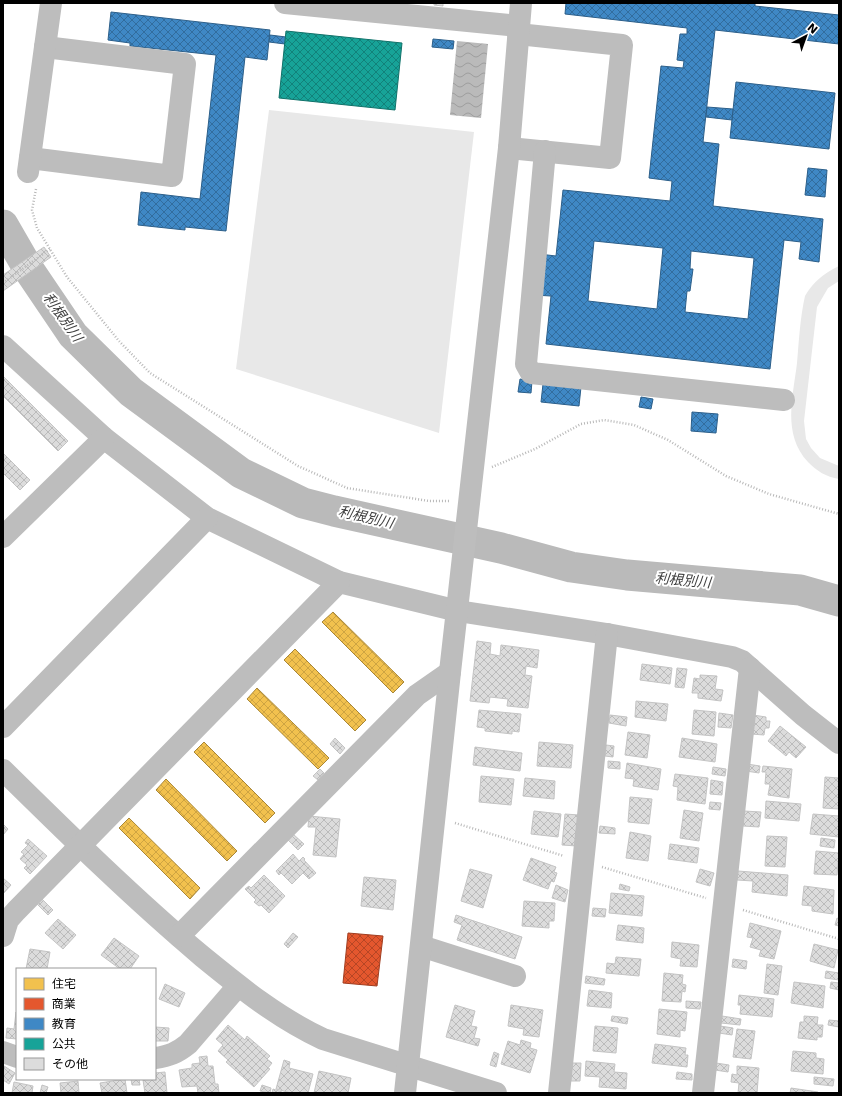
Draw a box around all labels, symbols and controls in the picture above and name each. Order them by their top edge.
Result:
north arrow [786,16,826,56]
text: N [804,21,820,37]
water label: 利根別川 [40,289,87,346]
water label: 利根別川 [337,503,397,532]
water label: 利根別川 [654,570,714,591]
legend [16,968,156,1080]
text: 住宅 [52,977,76,991]
text: 商業 [52,997,76,1011]
text: 教育 [52,1017,76,1031]
text: 公共 [52,1037,76,1051]
text: その他 [52,1057,88,1071]

